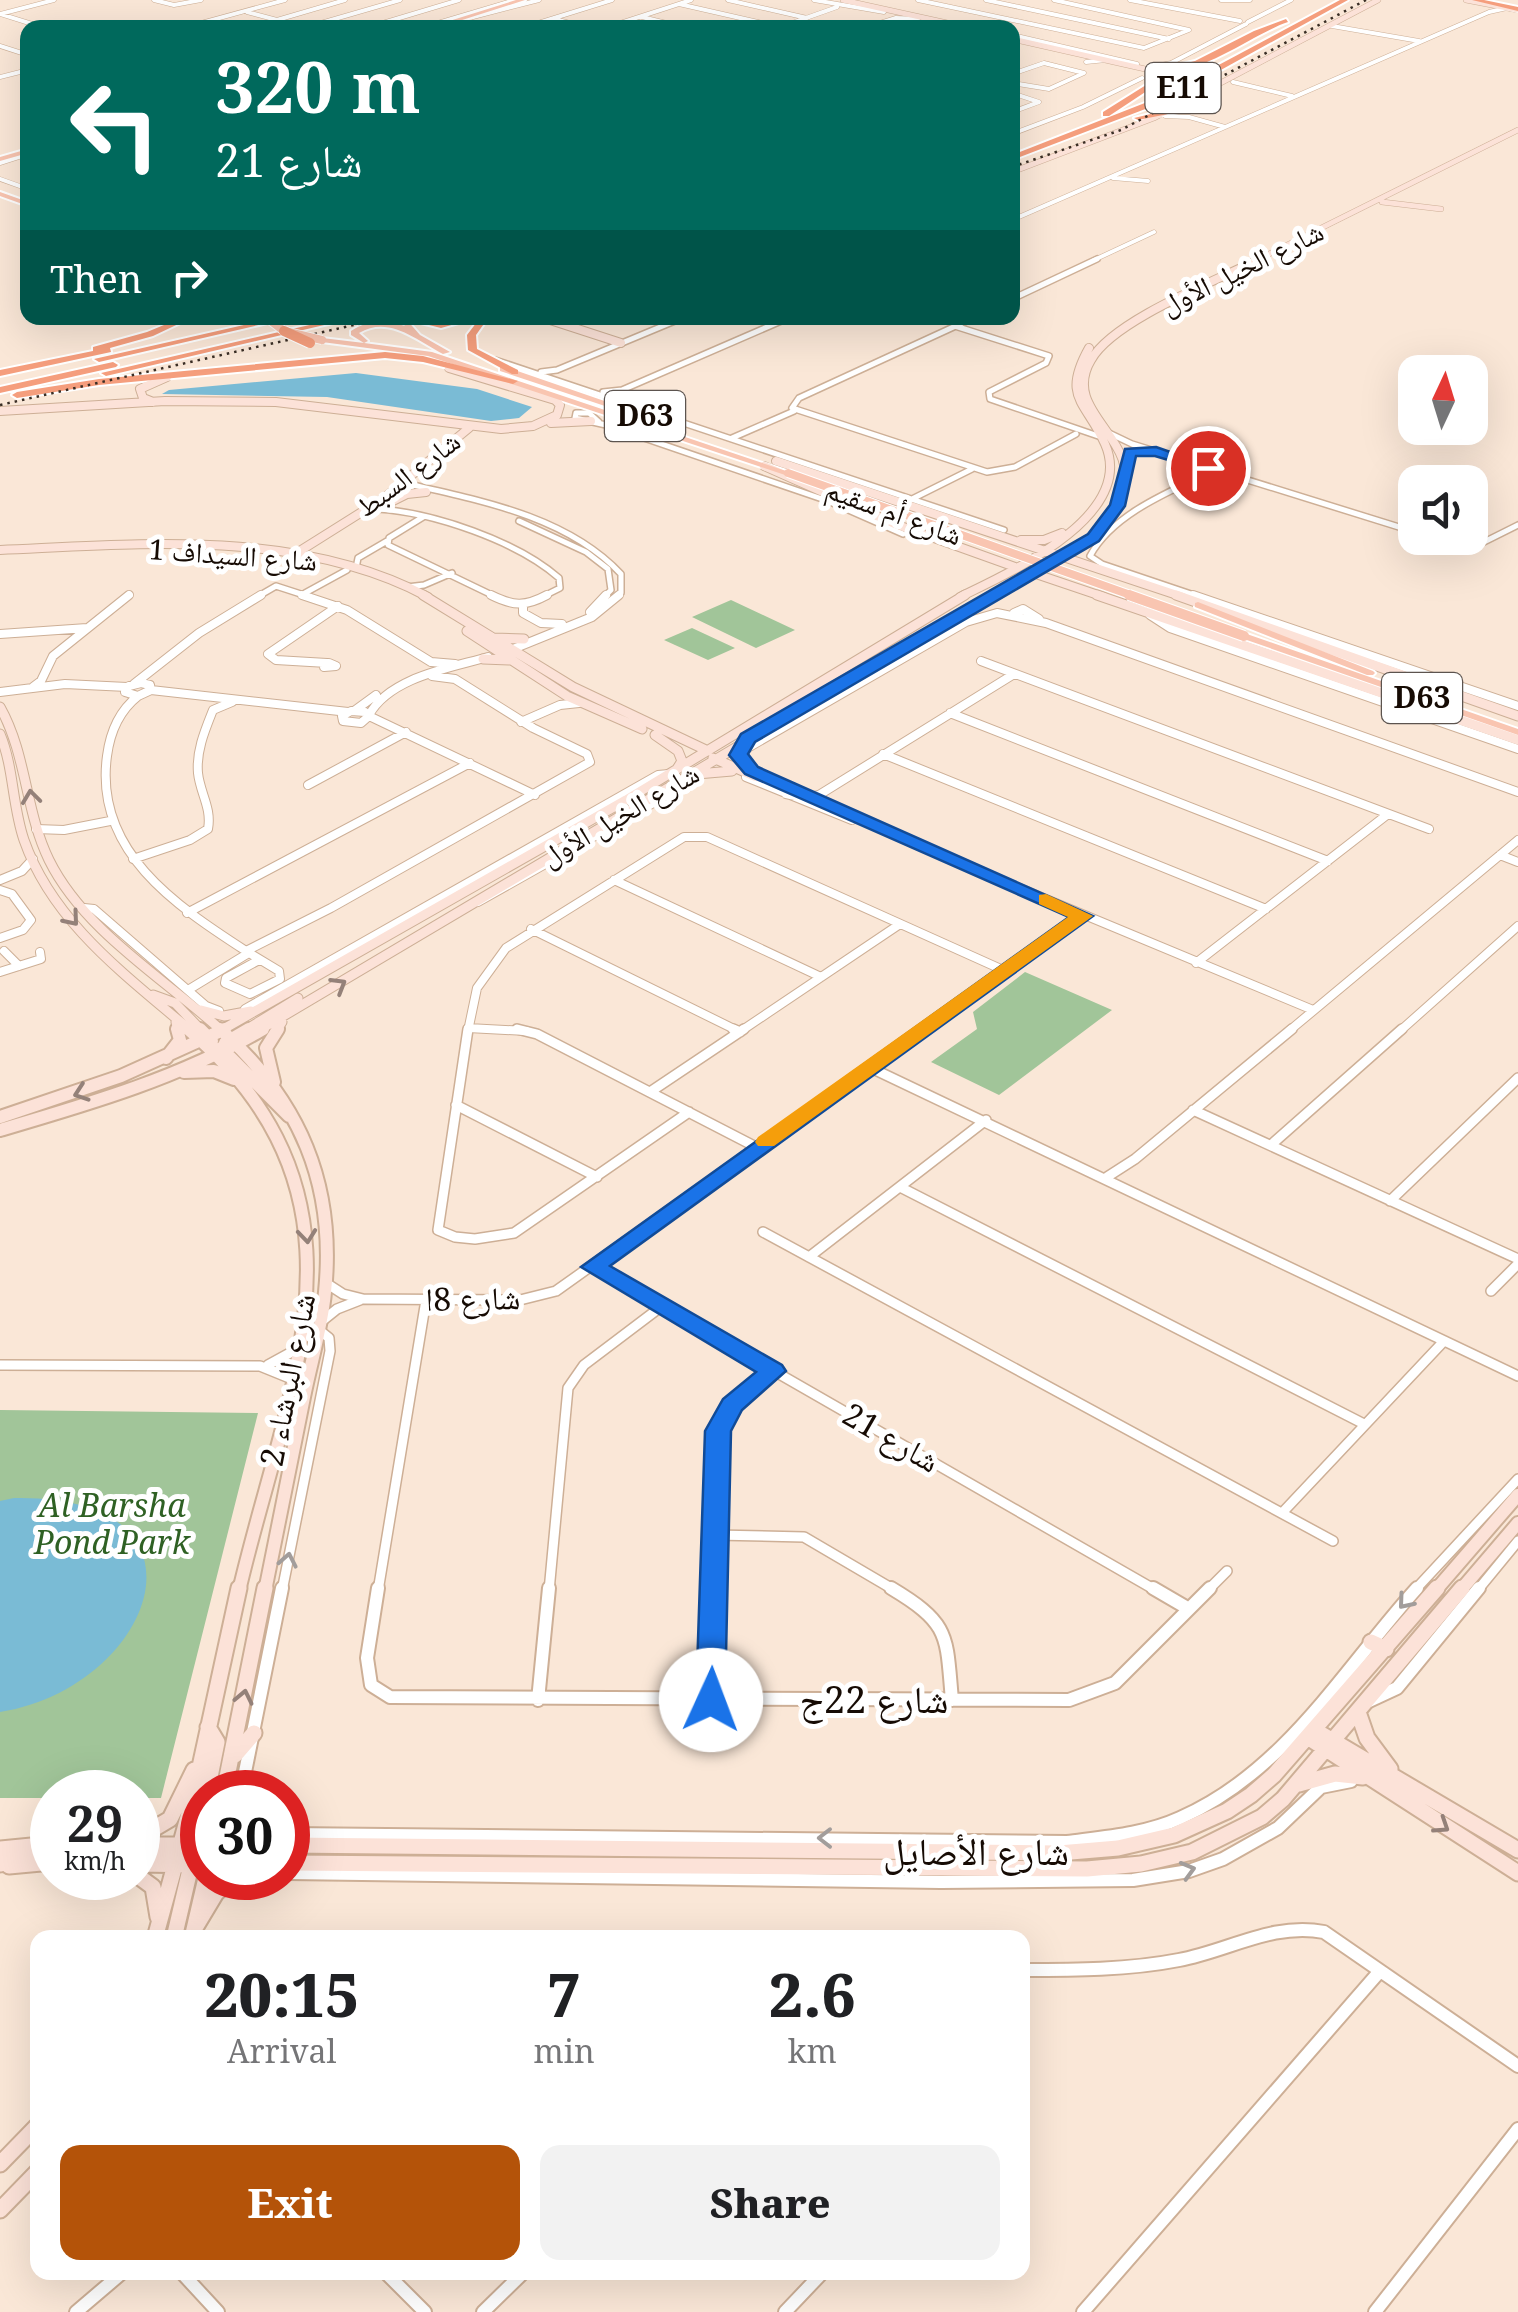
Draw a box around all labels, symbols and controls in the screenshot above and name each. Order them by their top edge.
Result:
text: 320 m [215,38,421,134]
icon: left [50,60,180,190]
road number: E11 [1146,63,1220,113]
text: شارع 21 [215,129,363,190]
street label: شارع الخيل الأول [1154,211,1329,323]
icon: right [162,250,217,305]
text: Then [50,252,142,304]
north arrow [1398,355,1488,445]
map controls [1398,355,1488,555]
road number: D63 [605,391,685,441]
street label: شارع السبط [347,421,467,525]
pin [1166,426,1251,511]
icon: arrive [1181,441,1236,496]
button: sound [1398,465,1488,555]
street label: شارع أم سقيم [821,469,968,554]
street label: شارع السيداف 1 [148,529,318,579]
road number: D63 [1382,673,1462,723]
street label: شارع الخيل الأول [534,754,705,875]
one-way arrow [21,788,42,804]
one-way arrow [60,908,78,926]
one-way arrow [328,978,346,997]
one-way arrow [73,1081,90,1101]
one-way arrow [295,1228,317,1244]
street label: شارع 8ا [425,1275,521,1320]
street label: شارع البرشاء 2 [249,1290,324,1470]
street label: شارع 21 [836,1392,948,1482]
park label: Al Barsha Pond Park [33,1483,192,1563]
one-way arrow [276,1551,297,1568]
one-way arrow [1399,1590,1417,1608]
position arrow [659,1648,763,1752]
street label: شارع 22ج [800,1672,948,1724]
one-way arrow [233,1689,254,1706]
speed limit sign: 30 [180,1770,310,1900]
text: 29 [67,1789,123,1857]
one-way arrow [1432,1813,1450,1832]
street label: شارع الأصايل [883,1824,1069,1876]
one-way arrow [817,1827,833,1848]
text: km/h [64,1843,126,1877]
one-way arrow [1179,1861,1197,1882]
text: 20:15 [204,1953,359,2035]
text: 7 [547,1953,581,2035]
text: 2.6 [769,1953,856,2035]
text: Arrival [227,2029,336,2072]
text: min [533,2029,595,2072]
text: km [788,2029,837,2072]
button: Exit [60,2145,520,2260]
button: Share [540,2145,1000,2260]

